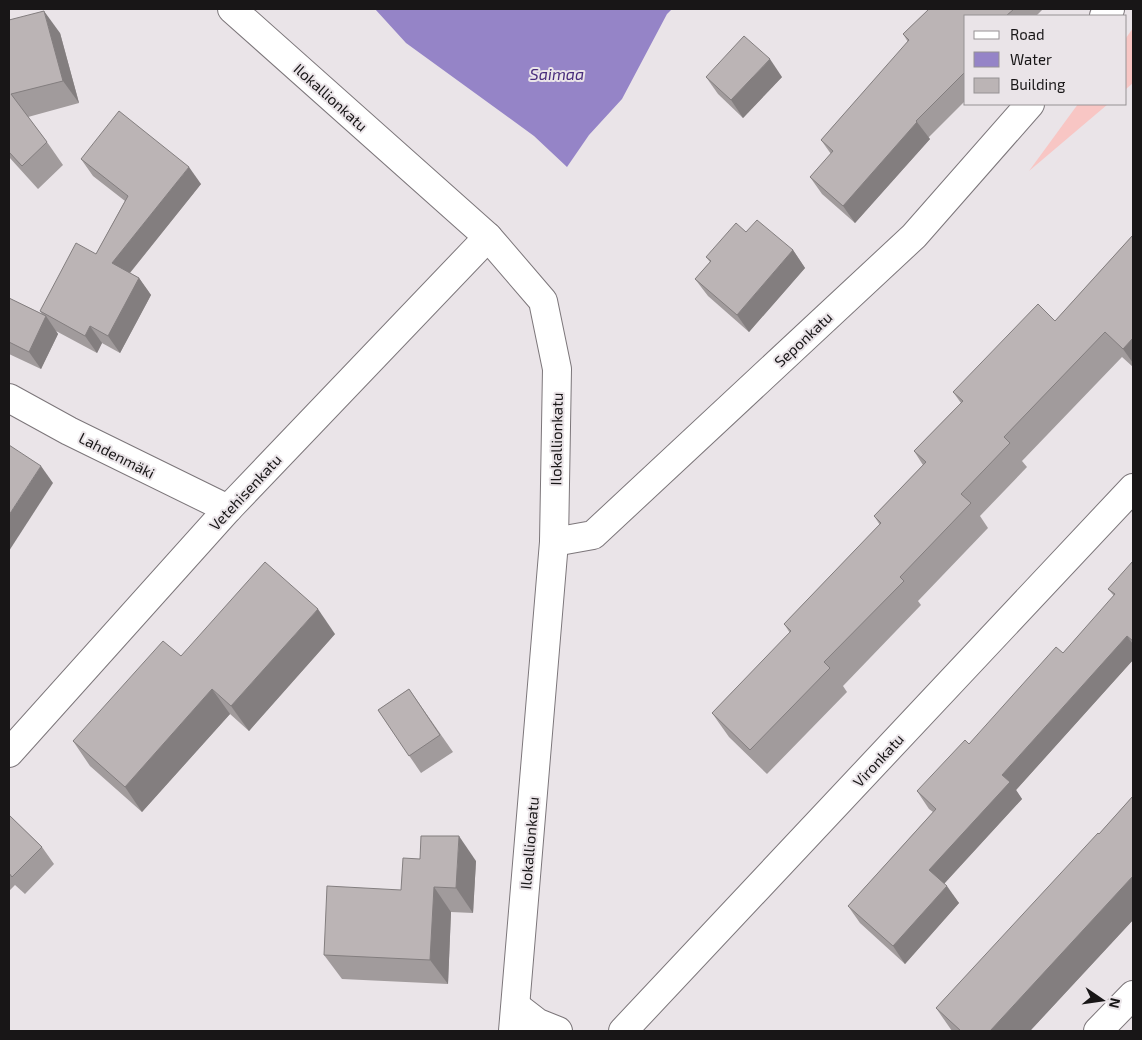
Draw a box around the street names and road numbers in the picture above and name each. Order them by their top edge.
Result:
street label: Ilokallionkatu [291,59,371,135]
street label: Seponkatu [770,308,836,370]
street label: Ilokallionkatu [546,392,566,486]
street label: Lahdenmäki [76,428,158,482]
street label: Vetehisenkatu [205,450,285,534]
street label: Vironkatu [849,730,907,790]
street label: Ilokallionkatu [516,796,542,890]

